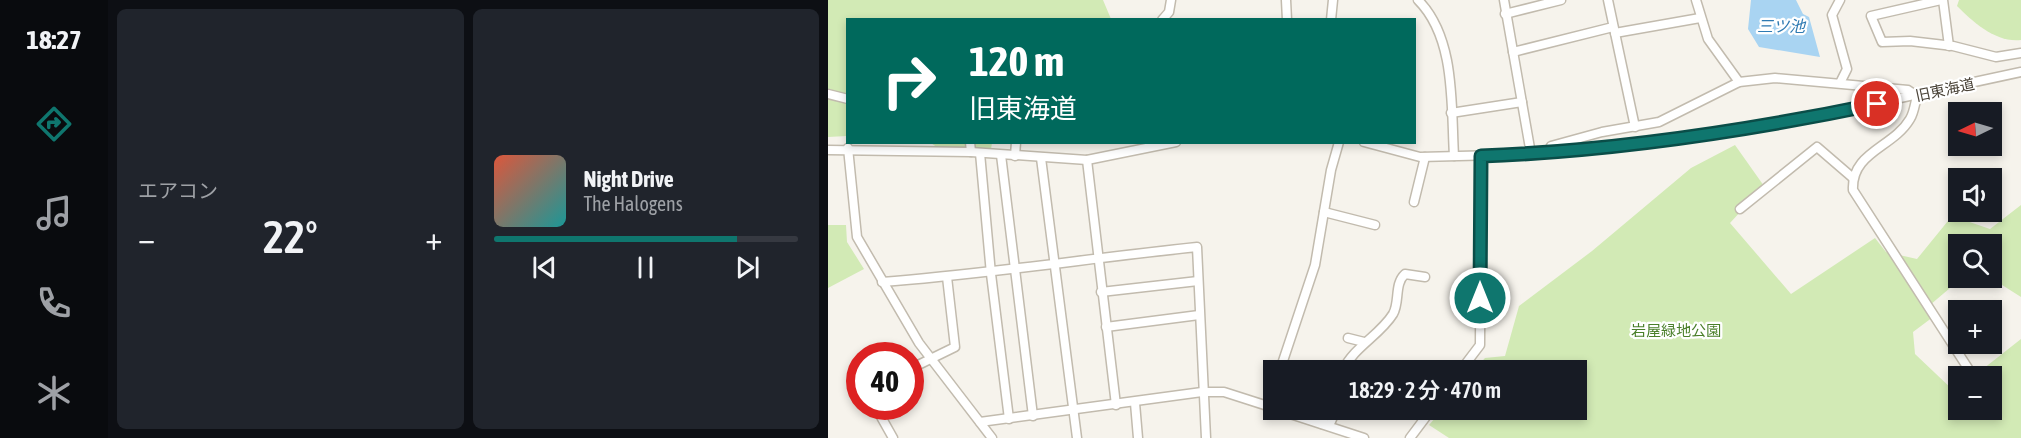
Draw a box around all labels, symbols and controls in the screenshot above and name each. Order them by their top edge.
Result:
water label: 三ツ池 [1757,17,1807,35]
text: 18:27 [26,24,82,55]
text: 120 m [969,37,1064,85]
icon: right [870,42,948,120]
street label: 旧東海道 [1914,75,1976,104]
pin [1851,78,1902,129]
icon: arrive [1860,87,1893,120]
text: 旧東海道 [969,93,1077,124]
north arrow [1948,102,2002,156]
map controls [1948,102,2002,420]
icon: directions [33,103,75,145]
text: Night Drive [584,166,674,192]
button: sound [1948,168,2002,222]
text: エアコン [138,179,218,202]
icon: music [33,192,75,234]
text: The Halogens [584,192,683,215]
text: 22° [263,211,318,263]
text: − [138,219,155,257]
text: + [425,219,442,257]
button: search [1948,234,2002,288]
icon: previous [528,251,561,284]
icon: pause [629,251,662,284]
icon: next [731,251,764,284]
position arrow [1448,266,1512,330]
icon: phone [33,282,75,324]
button: + [1948,300,2002,354]
park label: 岩屋緑地公園 [1631,322,1721,339]
speed limit sign: 40 [846,342,924,420]
button: − [1948,366,2002,420]
icon: climate [33,372,75,414]
text: 18:29 · 2 分 · 470 m [1349,377,1501,403]

